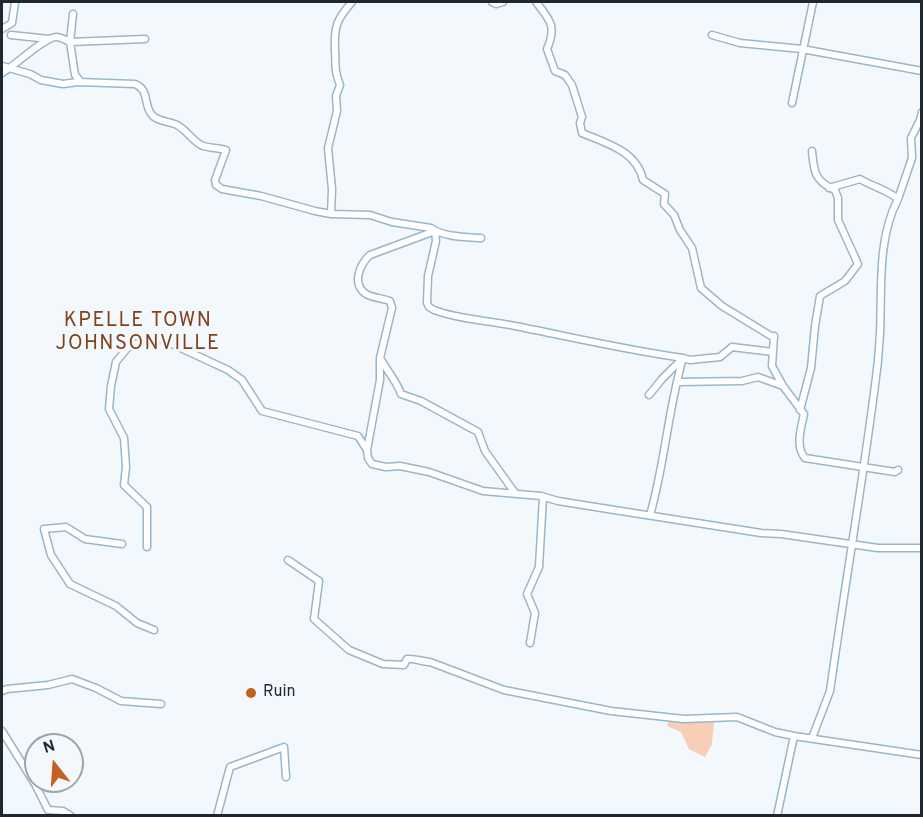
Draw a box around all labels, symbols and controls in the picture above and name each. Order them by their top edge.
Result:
district label: KPELLE TOWN JOHNSONVILLE [55,310,221,357]
place label: Ruin [263,683,295,703]
marker: Ruin [244,686,258,700]
north arrow [24,733,84,793]
text: N [41,736,58,759]

